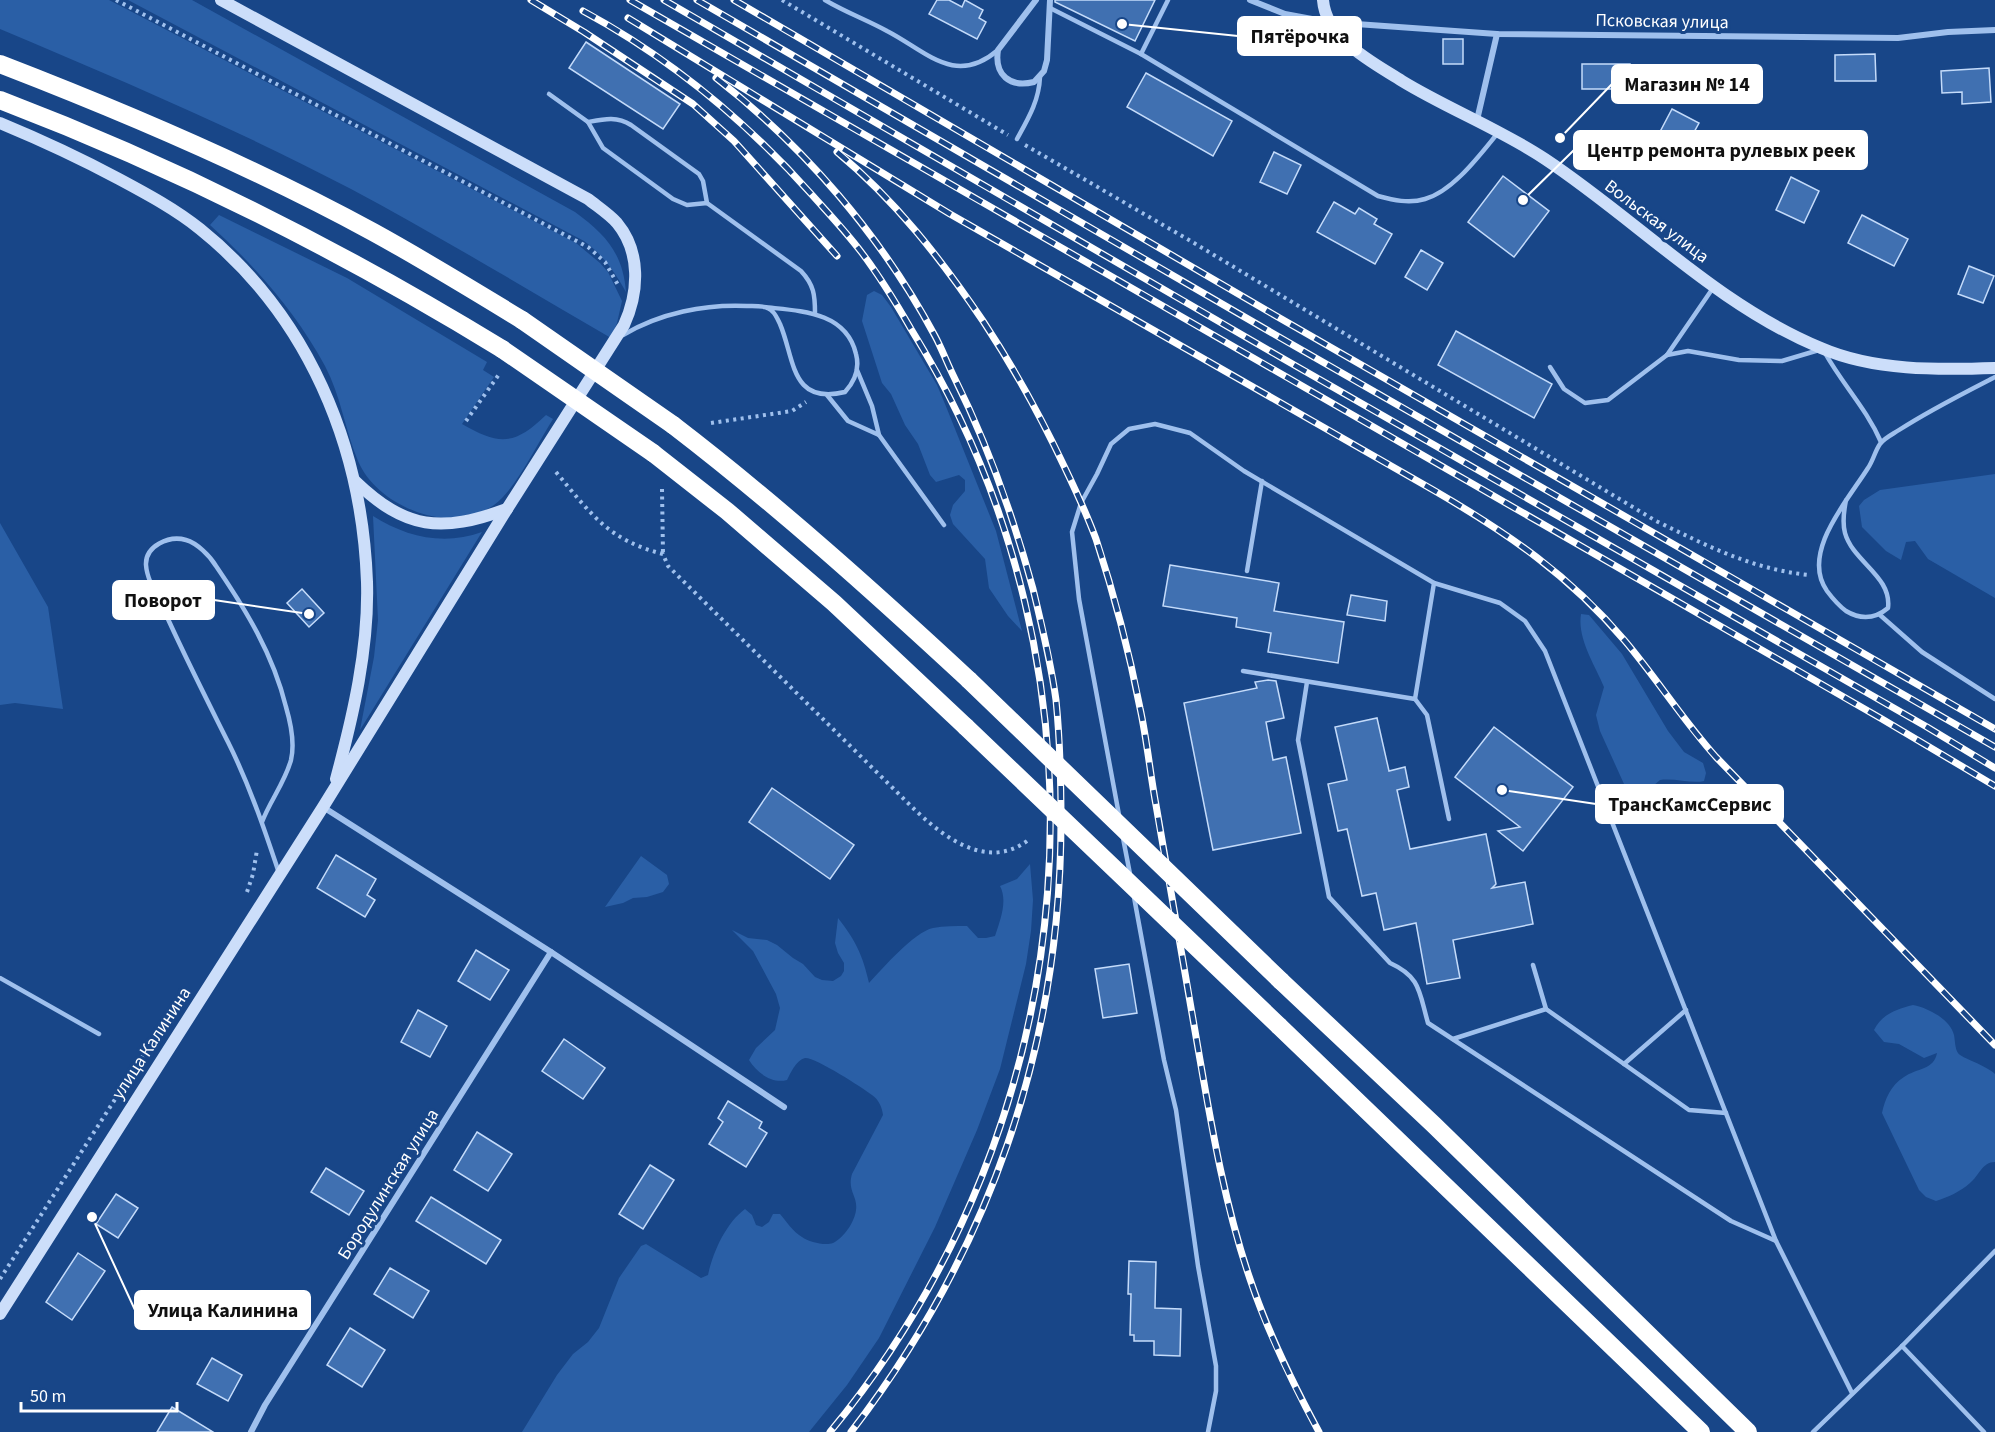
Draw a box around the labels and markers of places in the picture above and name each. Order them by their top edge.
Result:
callout: Пятёрочка [1238,17,1361,55]
callout: Магазин № 14 [1612,65,1762,103]
callout: Центр ремонта рулевых реек [1574,131,1867,169]
callout: Поворот [113,581,214,619]
callout: ТрансКамсСервис [1596,785,1783,823]
callout: Улица Калинина [135,1291,310,1329]

